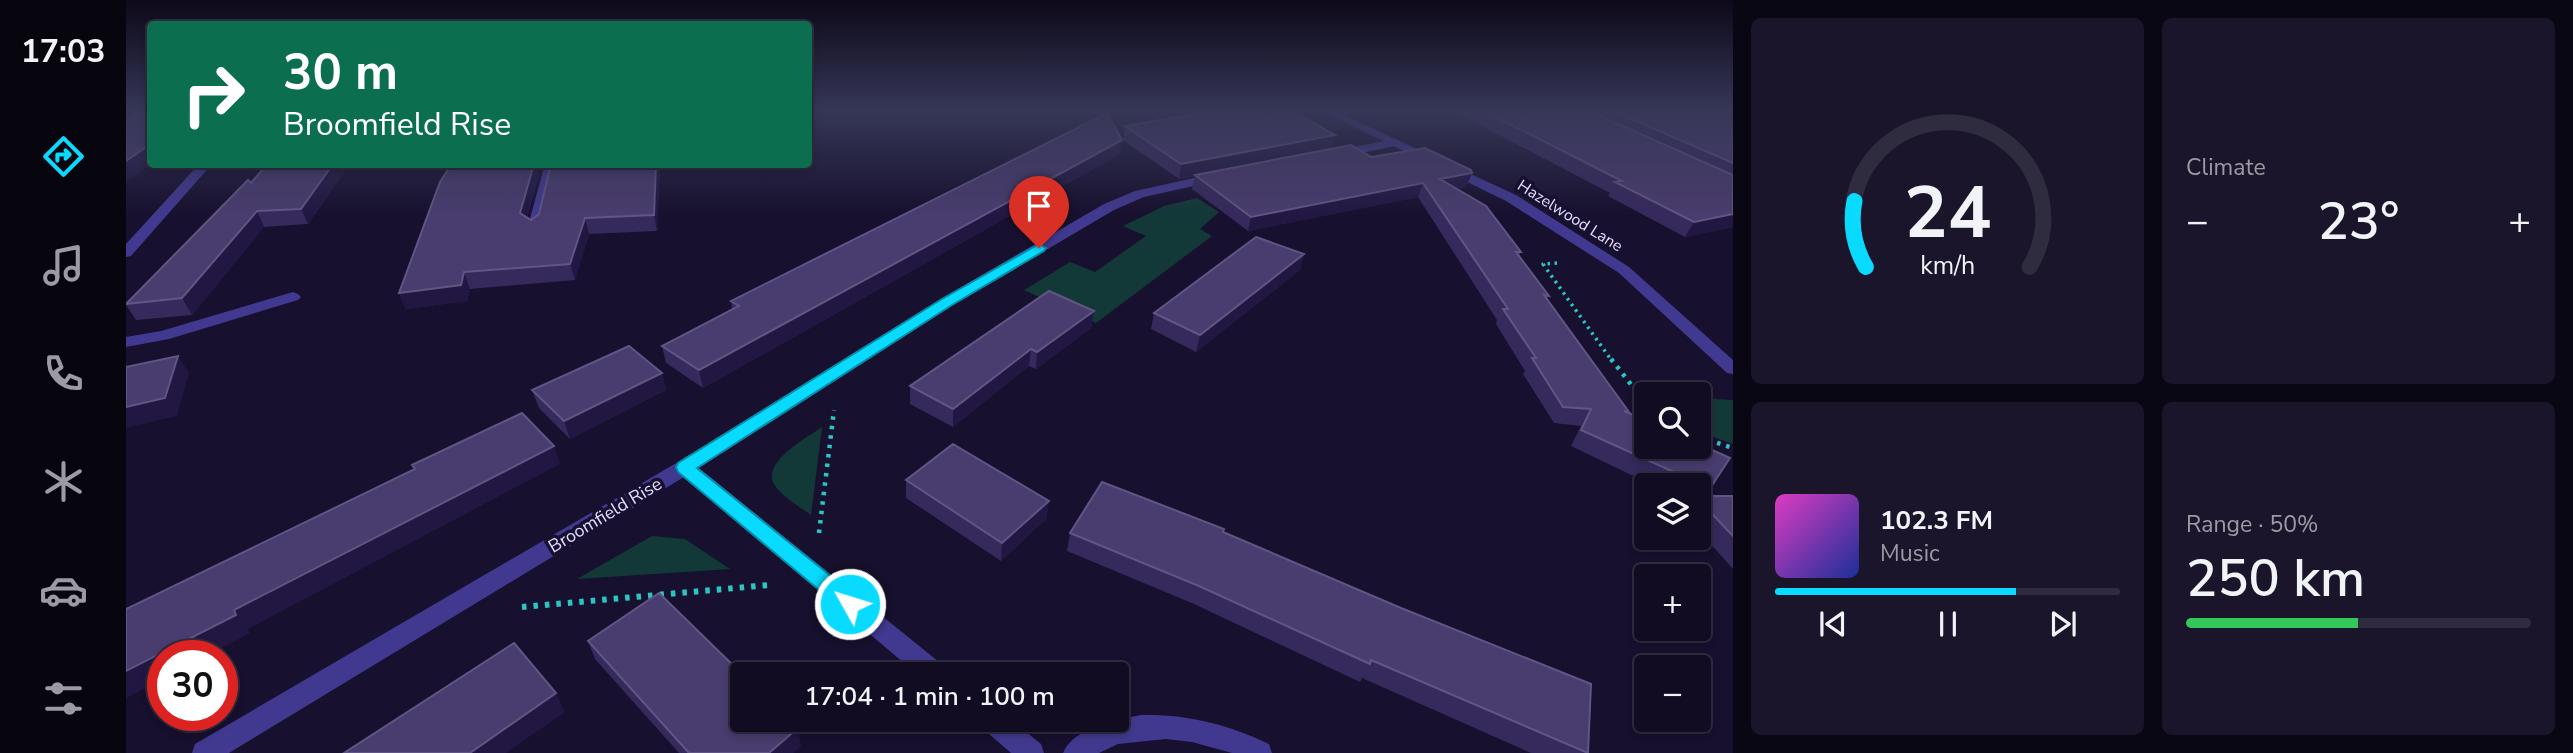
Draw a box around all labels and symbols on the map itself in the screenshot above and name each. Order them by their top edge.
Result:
street label: Hazelwood Lane [1513,175,1627,257]
pin [1009,176,1069,248]
street label: Broomfield Rise [544,472,666,558]
position arrow [813,567,887,641]
speed limit sign: 30 [147,640,238,731]

